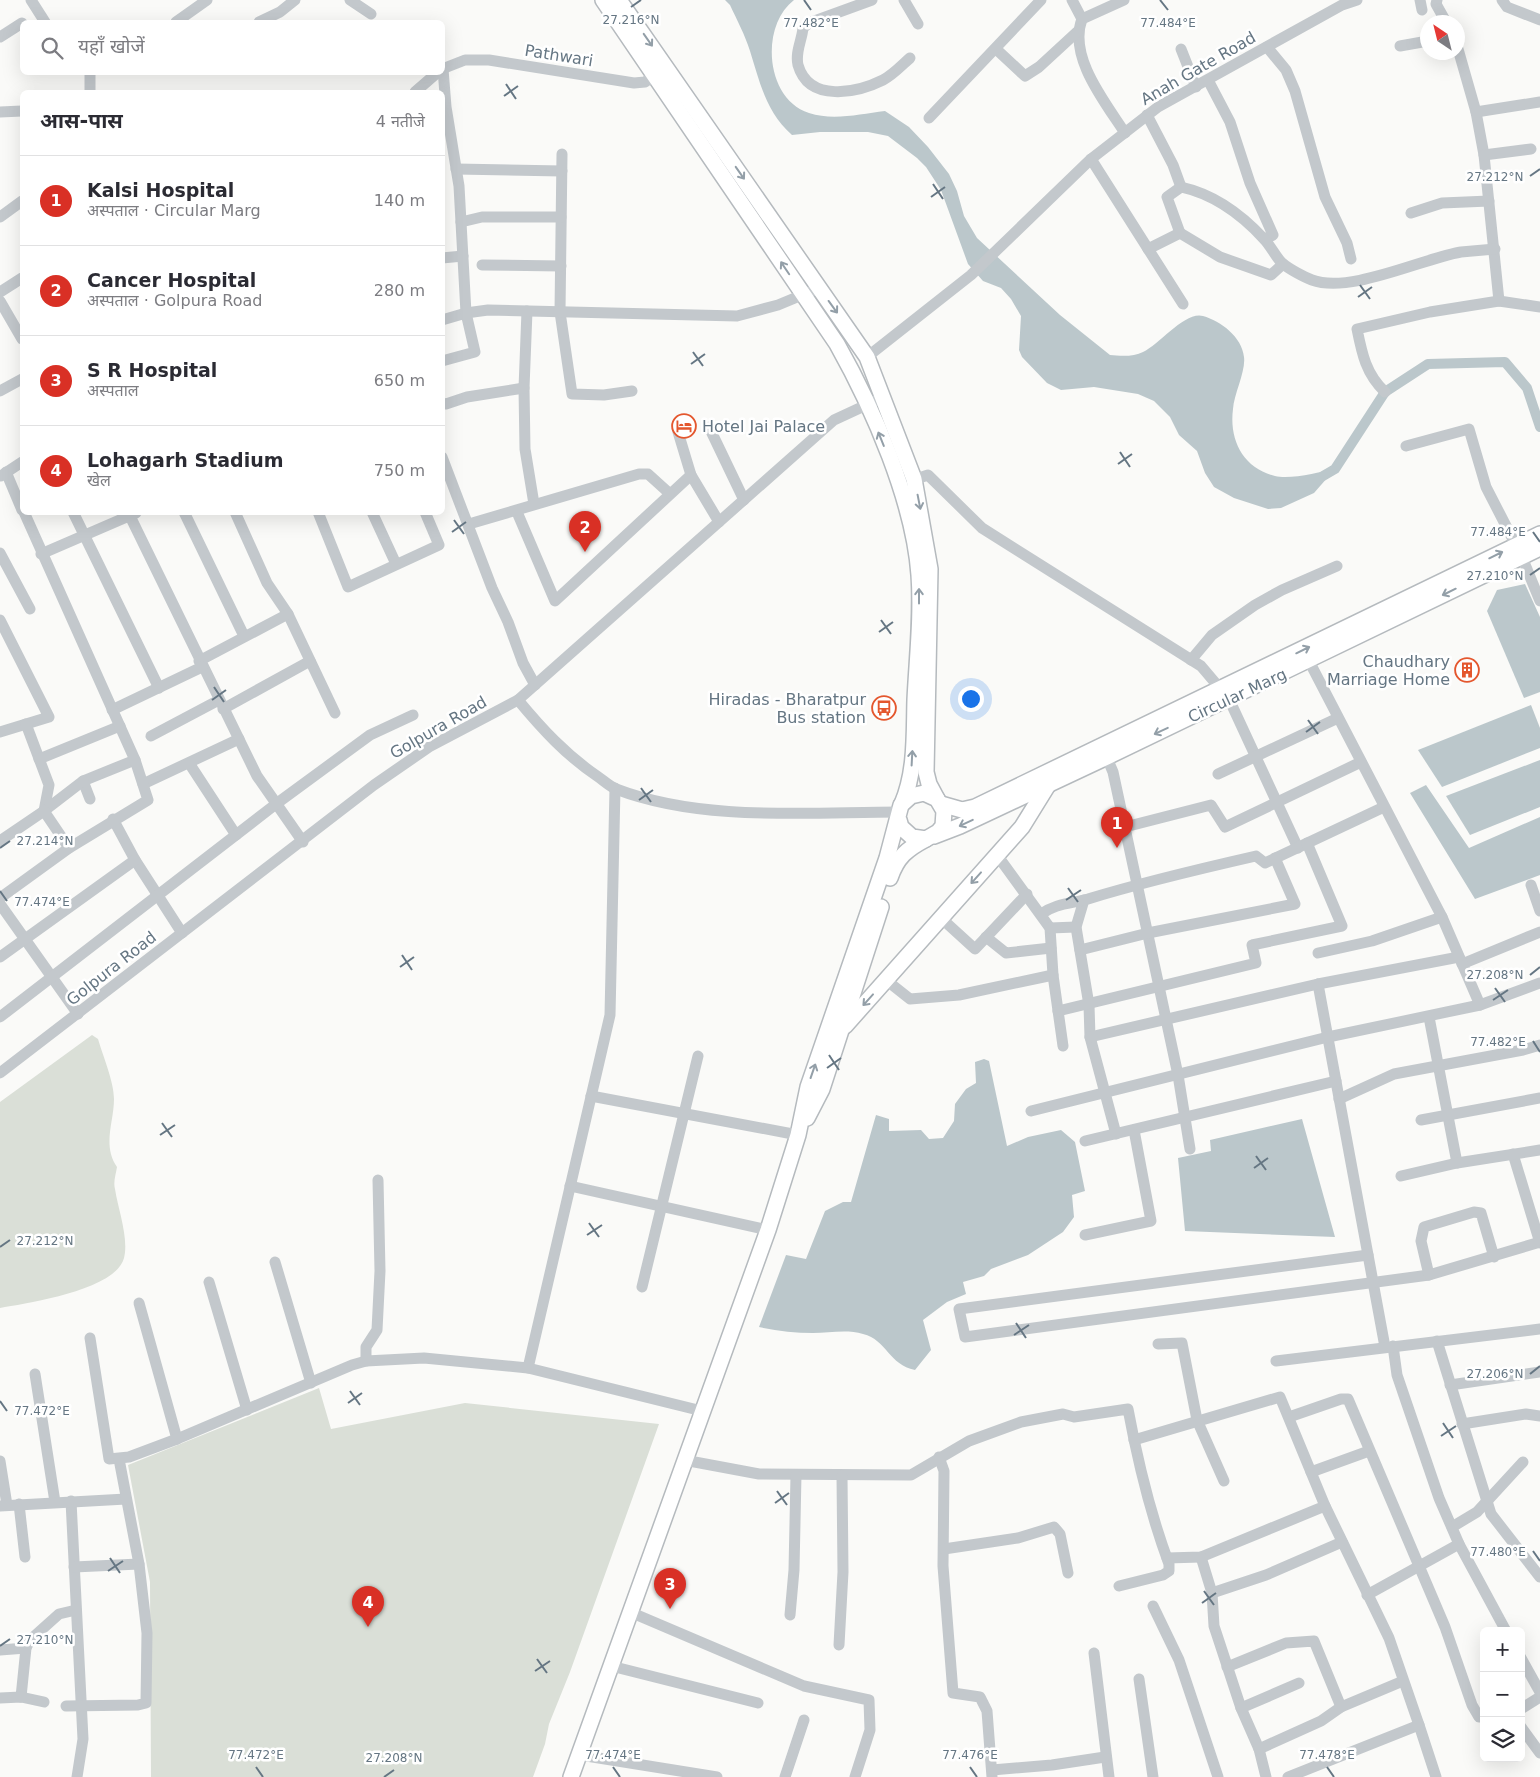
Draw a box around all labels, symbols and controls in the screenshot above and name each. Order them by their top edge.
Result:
text: 27.216°N [603,13,659,27]
north arrow [1420,15,1465,60]
text: 77.482°E [783,16,839,30]
text: 77.484°E [1140,16,1196,30]
search box [20,20,445,75]
street label: Anah Gate Road [1137,28,1259,109]
one-way arrow [643,33,653,47]
icon: search [38,34,66,62]
text: यहाँ खोजें [78,35,145,57]
street label: Pathwari [523,41,595,70]
text: आस-पास [40,109,123,133]
text: 4 नतीजे [376,112,425,131]
one-way arrow [735,166,745,180]
text: 27.212°N [1467,170,1523,184]
text: Kalsi Hospital [87,179,234,201]
text: 1 [50,191,62,210]
text: 140 m [374,191,425,210]
text: अस्पताल · Circular Marg [87,201,261,220]
one-way arrow [780,262,790,276]
text: Cancer Hospital [87,269,256,291]
text: 2 [50,281,62,300]
text: 280 m [374,281,425,300]
text: अस्पताल · Golpura Road [87,291,262,310]
one-way arrow [827,300,838,313]
text: S R Hospital [87,359,217,381]
text: 3 [50,371,62,390]
text: 650 m [374,371,425,390]
text: अस्पताल [87,381,139,400]
hotel icon: Hotel Jai Palace [671,413,697,439]
place label: Hotel Jai Palace [702,417,825,436]
one-way arrow [876,432,885,447]
text: Lohagarh Stadium [87,449,283,471]
text: 4 [50,461,62,480]
text: 750 m [374,461,425,480]
text: खेल [87,471,111,490]
one-way arrow [914,494,924,510]
pin: 2 [569,511,601,552]
text: 77.484°E [1470,525,1526,539]
one-way arrow [1489,550,1504,560]
text: 27.210°N [1467,569,1523,583]
one-way arrow [914,588,924,604]
one-way arrow [1442,588,1457,598]
one-way arrow [1295,644,1310,654]
place label: Chaudhary Marriage Home [1327,652,1450,689]
building icon: Chaudhary Marriage Home [1454,657,1480,683]
street label: Circular Marg [1185,664,1290,727]
your location [958,686,984,712]
place label: Hiradas - Bharatpur Bus station [708,690,866,727]
street label: Golpura Road [386,692,490,763]
bus stop icon: Hiradas - Bharatpur Bus station [871,695,897,721]
one-way arrow [1154,727,1169,736]
one-way arrow [908,751,917,767]
pin: 1 [1101,807,1133,848]
one-way arrow [959,819,974,829]
text: 27.214°N [17,834,73,848]
one-way arrow [970,872,982,885]
text: 77.474°E [14,895,70,909]
street label: Golpura Road [63,927,160,1009]
text: 27.208°N [1467,968,1523,982]
one-way arrow [862,993,874,1006]
text: 77.482°E [1470,1035,1526,1049]
one-way arrow [809,1064,818,1079]
text: 27.212°N [17,1234,73,1248]
text: 27.206°N [1467,1367,1523,1381]
text: 77.472°E [14,1404,70,1418]
text: 77.480°E [1470,1545,1526,1559]
pin: 3 [654,1568,686,1609]
pin: 4 [352,1586,384,1627]
map controls [1480,1627,1525,1762]
button: + [1480,1627,1525,1672]
text: 27.210°N [17,1633,73,1647]
button: − [1480,1672,1525,1717]
button: layers [1480,1717,1525,1762]
text: 77.472°E [228,1748,284,1762]
text: 77.474°E [585,1748,641,1762]
text: 77.476°E [942,1748,998,1762]
text: 77.478°E [1299,1748,1355,1762]
text: 27.208°N [366,1751,422,1765]

